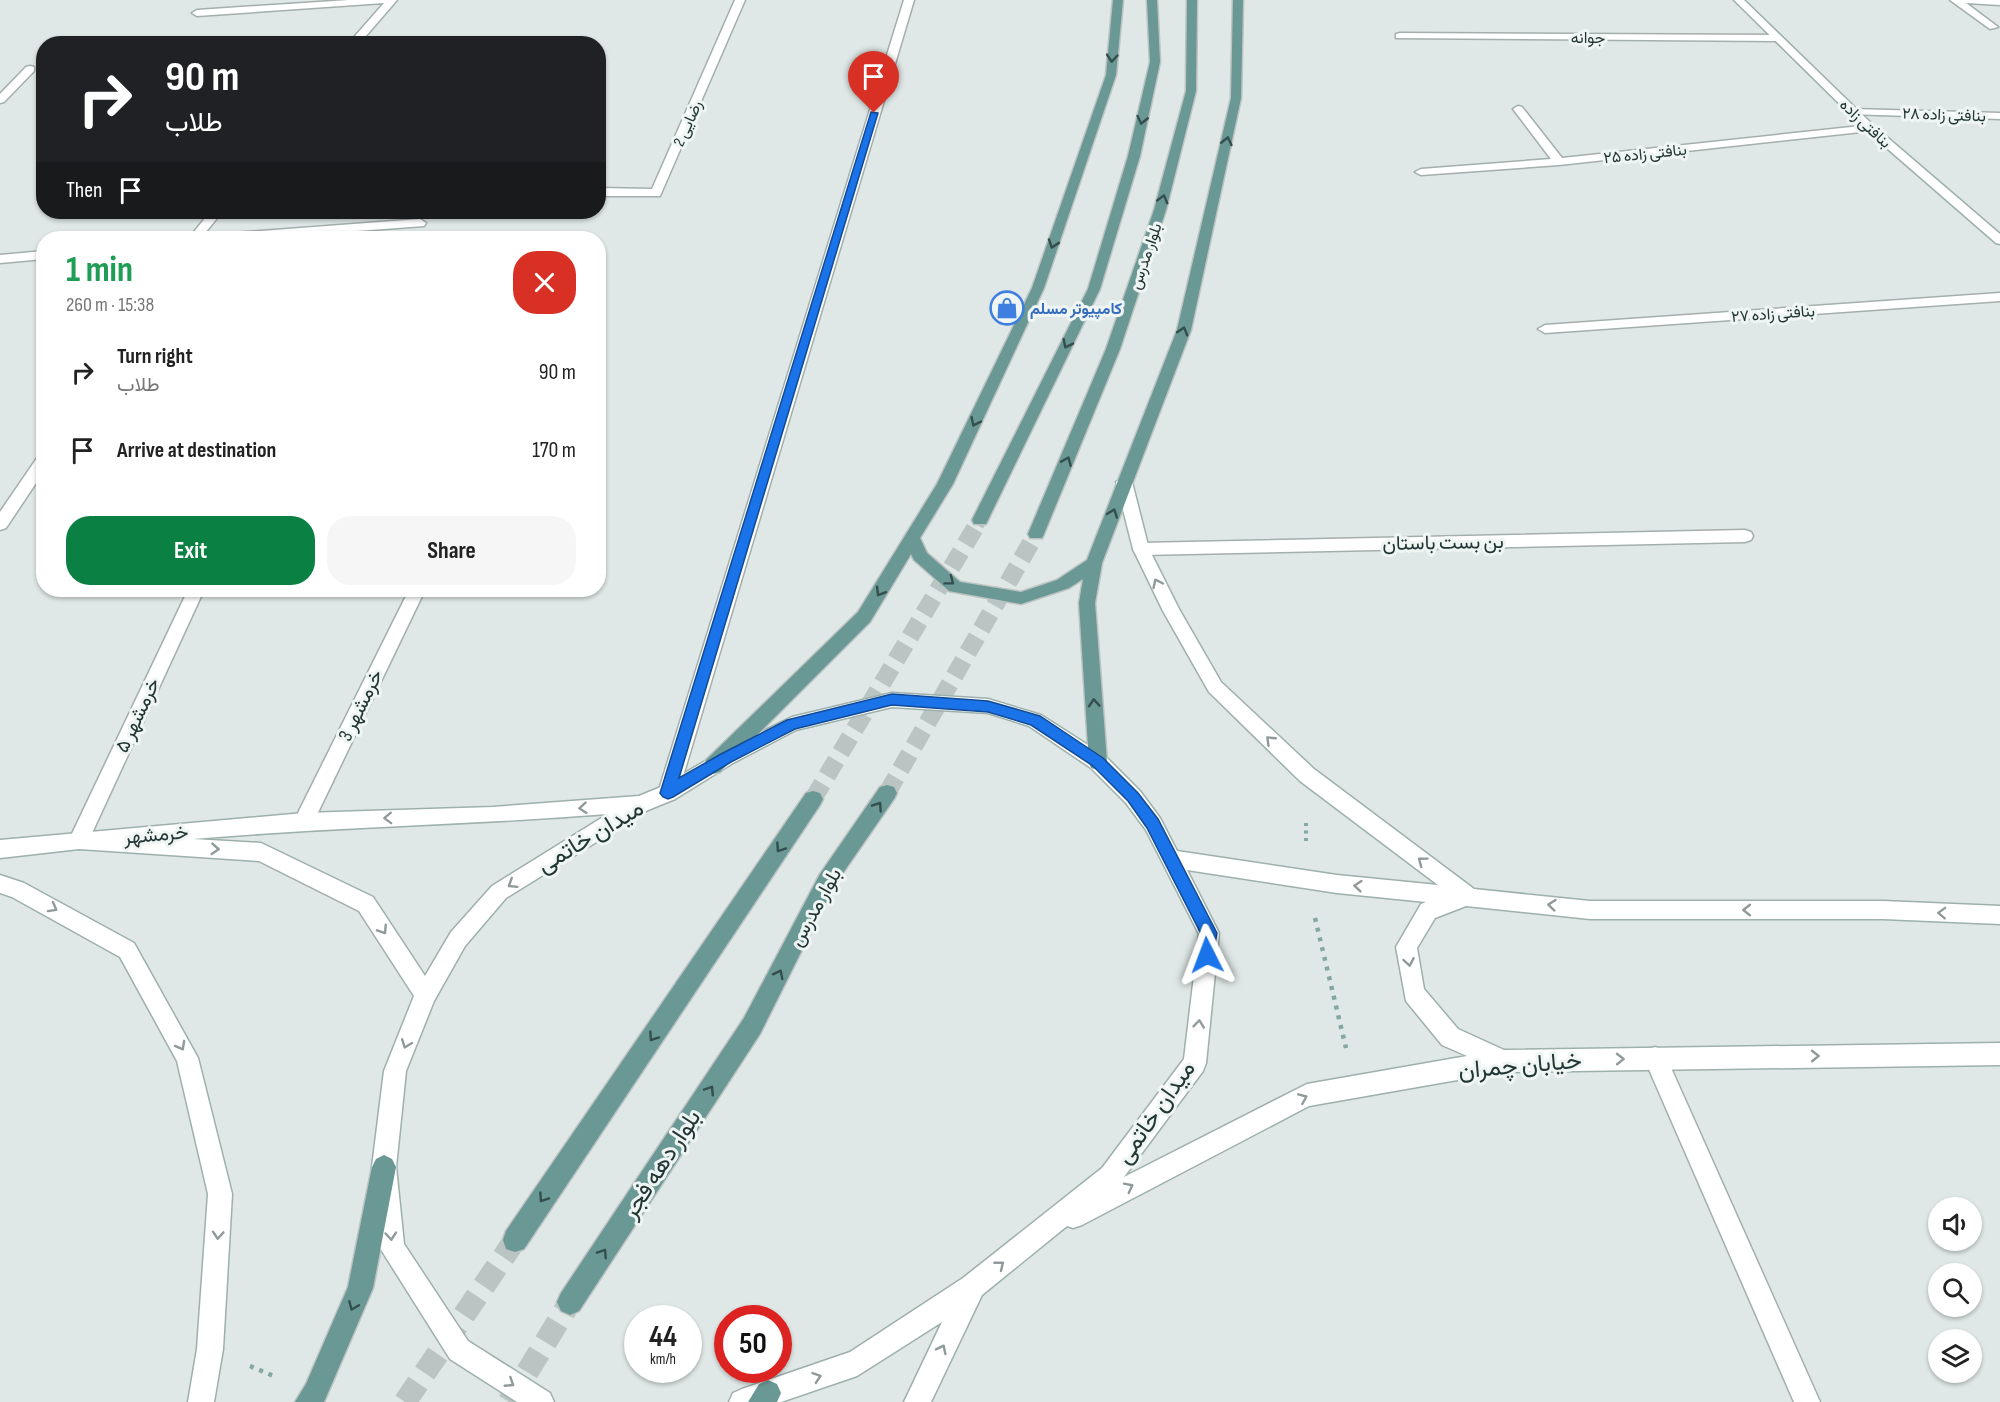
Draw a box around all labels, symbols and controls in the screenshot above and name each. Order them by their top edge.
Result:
street label: جوانه [1571,29,1605,48]
pin [848,51,899,113]
text: 90 m [165,52,239,103]
one-way arrow [1106,54,1119,63]
icon: right [66,60,144,138]
icon: arrive [857,60,890,93]
street label: بنافتی زاده [1835,96,1895,153]
street label: رضایی 2 [670,98,707,150]
street label: بنافتی زاده ۲۸ [1902,105,1986,126]
text: طلاب [165,107,222,139]
one-way arrow [1137,115,1150,125]
one-way arrow [1219,136,1232,146]
street label: بنافتی زاده ۲۵ [1602,141,1688,168]
icon: arrive [114,174,147,207]
text: Then [66,177,102,204]
one-way arrow [1156,194,1168,205]
street label: بلوار مدرس [1126,221,1167,292]
one-way arrow [1048,238,1060,248]
text: 1 min [66,249,133,292]
button: close [513,251,576,314]
shop icon: کامپیوتر مسلم [989,290,1025,326]
text: 260 m · 15:38 [66,293,154,317]
place label: کامپیوتر مسلم [1030,300,1122,320]
street label: بنافتی زاده ۲۷ [1731,302,1816,327]
one-way arrow [1176,326,1188,337]
one-way arrow [1063,337,1074,348]
text: Turn right [117,343,193,370]
icon: right [66,356,99,389]
text: 90 m [539,359,576,386]
text: طلاب [117,373,160,397]
one-way arrow [970,415,982,426]
icon: arrive [66,434,99,467]
text: Arrive at destination [117,437,276,464]
text: 170 m [532,437,576,464]
one-way arrow [1060,456,1072,467]
one-way arrow [1105,508,1118,518]
button: Exit [66,516,315,585]
button: Share [327,516,576,585]
street label: بن بست باستان [1382,530,1504,556]
one-way arrow [943,574,954,585]
one-way arrow [1153,579,1165,590]
one-way arrow [875,586,887,596]
street label: خرمشهر 3 [333,666,388,745]
street label: خرمشهر ۵ [110,674,166,757]
one-way arrow [1088,699,1101,708]
one-way arrow [1266,736,1277,747]
street label: میدان خاتمی [532,793,649,880]
one-way arrow [578,801,588,814]
one-way arrow [871,802,882,813]
one-way arrow [384,812,393,824]
street label: خرمشهر [122,820,189,850]
one-way arrow [776,841,787,852]
one-way arrow [210,842,219,855]
one-way arrow [1418,857,1429,868]
street label: بلوار مدرس [785,864,847,951]
one-way arrow [508,876,518,888]
one-way arrow [1353,880,1362,893]
one-way arrow [1547,899,1556,912]
one-way arrow [47,901,57,913]
one-way arrow [1742,904,1751,916]
one-way arrow [1937,906,1946,919]
one-way arrow [376,923,387,934]
position arrow [1175,923,1239,987]
one-way arrow [1402,956,1415,966]
one-way arrow [772,969,783,980]
one-way arrow [1192,1020,1205,1029]
one-way arrow [649,1030,660,1041]
one-way arrow [400,1038,413,1048]
one-way arrow [174,1040,185,1050]
street label: خیابان چمران [1457,1046,1583,1086]
one-way arrow [1810,1050,1819,1062]
one-way arrow [1615,1052,1624,1065]
street label: میدان خاتمی [1109,1055,1202,1169]
one-way arrow [703,1086,714,1097]
one-way arrow [1296,1093,1307,1105]
street label: بلوار دهه فجر [615,1104,707,1225]
one-way arrow [1123,1183,1133,1194]
one-way arrow [539,1192,551,1202]
map controls [1928,1197,1982,1383]
button: sound [1928,1197,1982,1251]
one-way arrow [211,1231,224,1240]
one-way arrow [384,1231,397,1240]
one-way arrow [595,1249,607,1259]
one-way arrow [994,1261,1005,1272]
button: search [1928,1263,1982,1317]
one-way arrow [348,1299,360,1310]
speed limit sign: 50 [714,1305,792,1383]
text: 44 [649,1319,677,1355]
button: layers [1928,1329,1982,1383]
one-way arrow [935,1345,947,1356]
text: km/h [650,1350,676,1369]
one-way arrow [811,1371,822,1384]
one-way arrow [504,1375,514,1387]

